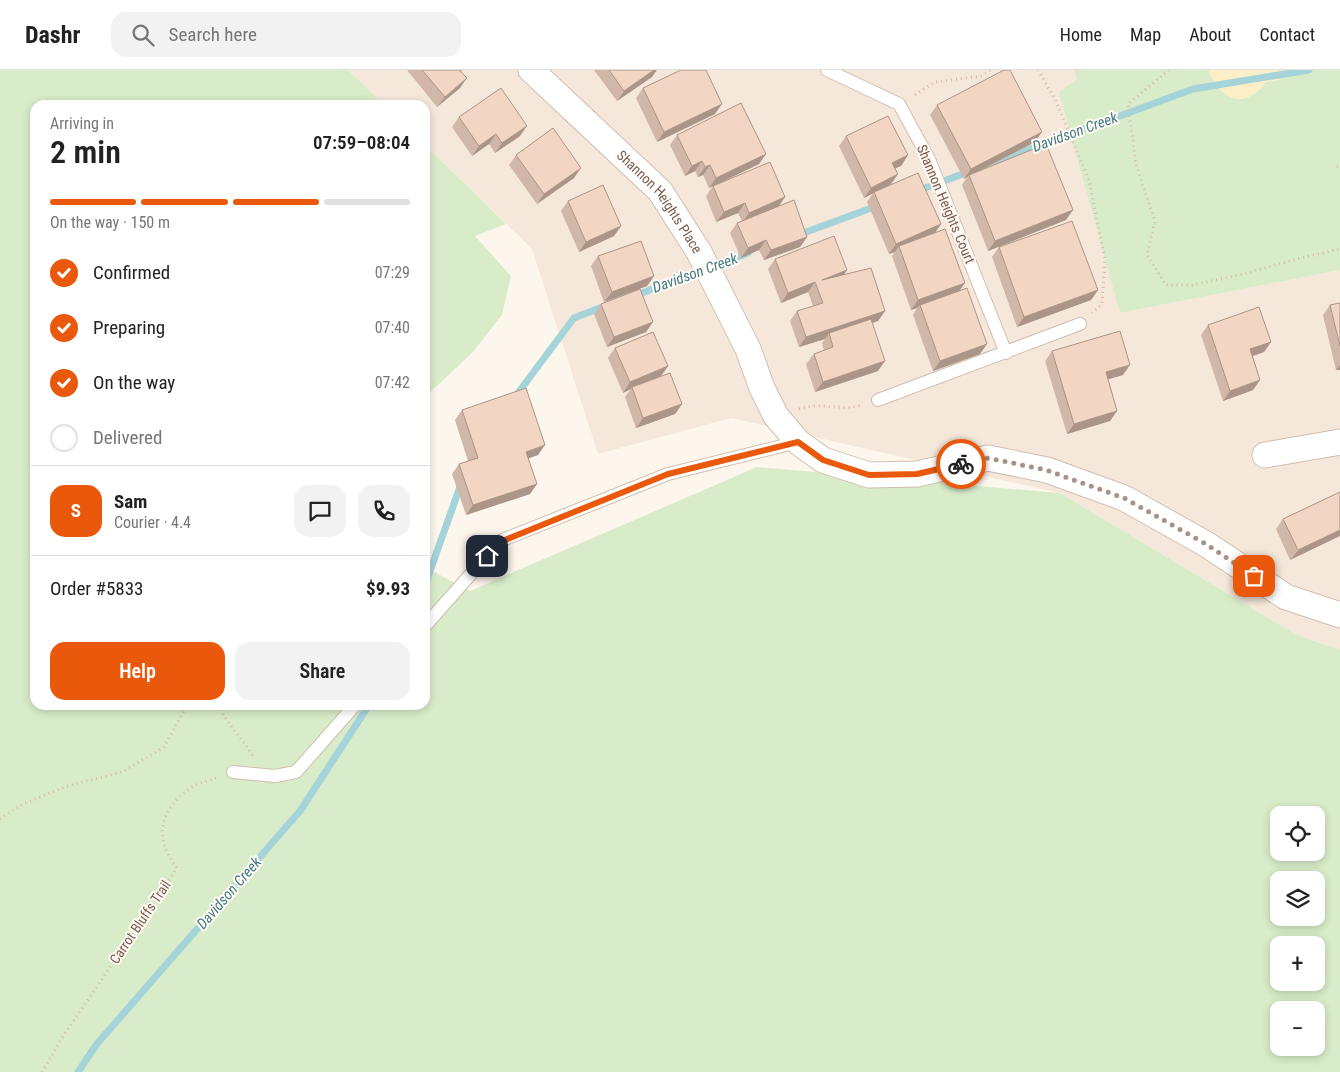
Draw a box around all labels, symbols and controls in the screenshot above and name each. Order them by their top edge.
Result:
search box [111,12,461,57]
text: Dashr [25,21,81,49]
icon: search [129,21,157,49]
text: Search here [169,23,257,46]
text: Home [1060,24,1102,45]
text: Map [1130,24,1161,45]
text: About [1189,24,1231,45]
text: Contact [1259,24,1315,45]
water label: Davidson Creek [1030,108,1120,156]
text: Arriving in [50,114,114,133]
text: 07:59–08:04 [313,131,410,154]
text: 2 min [50,133,121,171]
street label: Shannon Heights Court [914,142,978,266]
street label: Shannon Heights Place [614,147,706,256]
text: On the way · 150 m [50,213,170,232]
water label: Davidson Creek [650,249,740,297]
icon: check [50,259,78,287]
text: Confirmed [93,261,170,284]
text: 07:29 [375,263,410,282]
icon: check [50,314,78,342]
text: Preparing [93,316,165,339]
text: 07:40 [375,318,410,337]
icon: check [50,369,78,397]
text: On the way [93,371,175,394]
text: 07:42 [375,373,410,392]
text: Delivered [93,426,162,449]
courier [936,439,986,489]
icon: bike [947,450,975,478]
button: chat [294,485,346,537]
button: phone [358,485,410,537]
text: Sam [114,490,147,513]
text: S [71,499,81,522]
text: Courier · 4.4 [114,513,191,532]
pin [466,535,508,577]
icon: home [473,542,501,570]
pin [1233,555,1275,597]
icon: bag [1240,562,1268,590]
text: Order #5833 [50,577,143,600]
text: $9.93 [366,577,410,600]
button: Help [50,642,225,700]
button: Share [235,642,410,700]
map controls [1270,806,1325,1056]
button: locate [1270,806,1325,861]
water label: Davidson Creek [193,853,265,933]
button: layers [1270,871,1325,926]
street label: Carrot Bluffs Trail [106,877,174,967]
button: + [1270,936,1325,991]
button: − [1270,1001,1325,1056]

